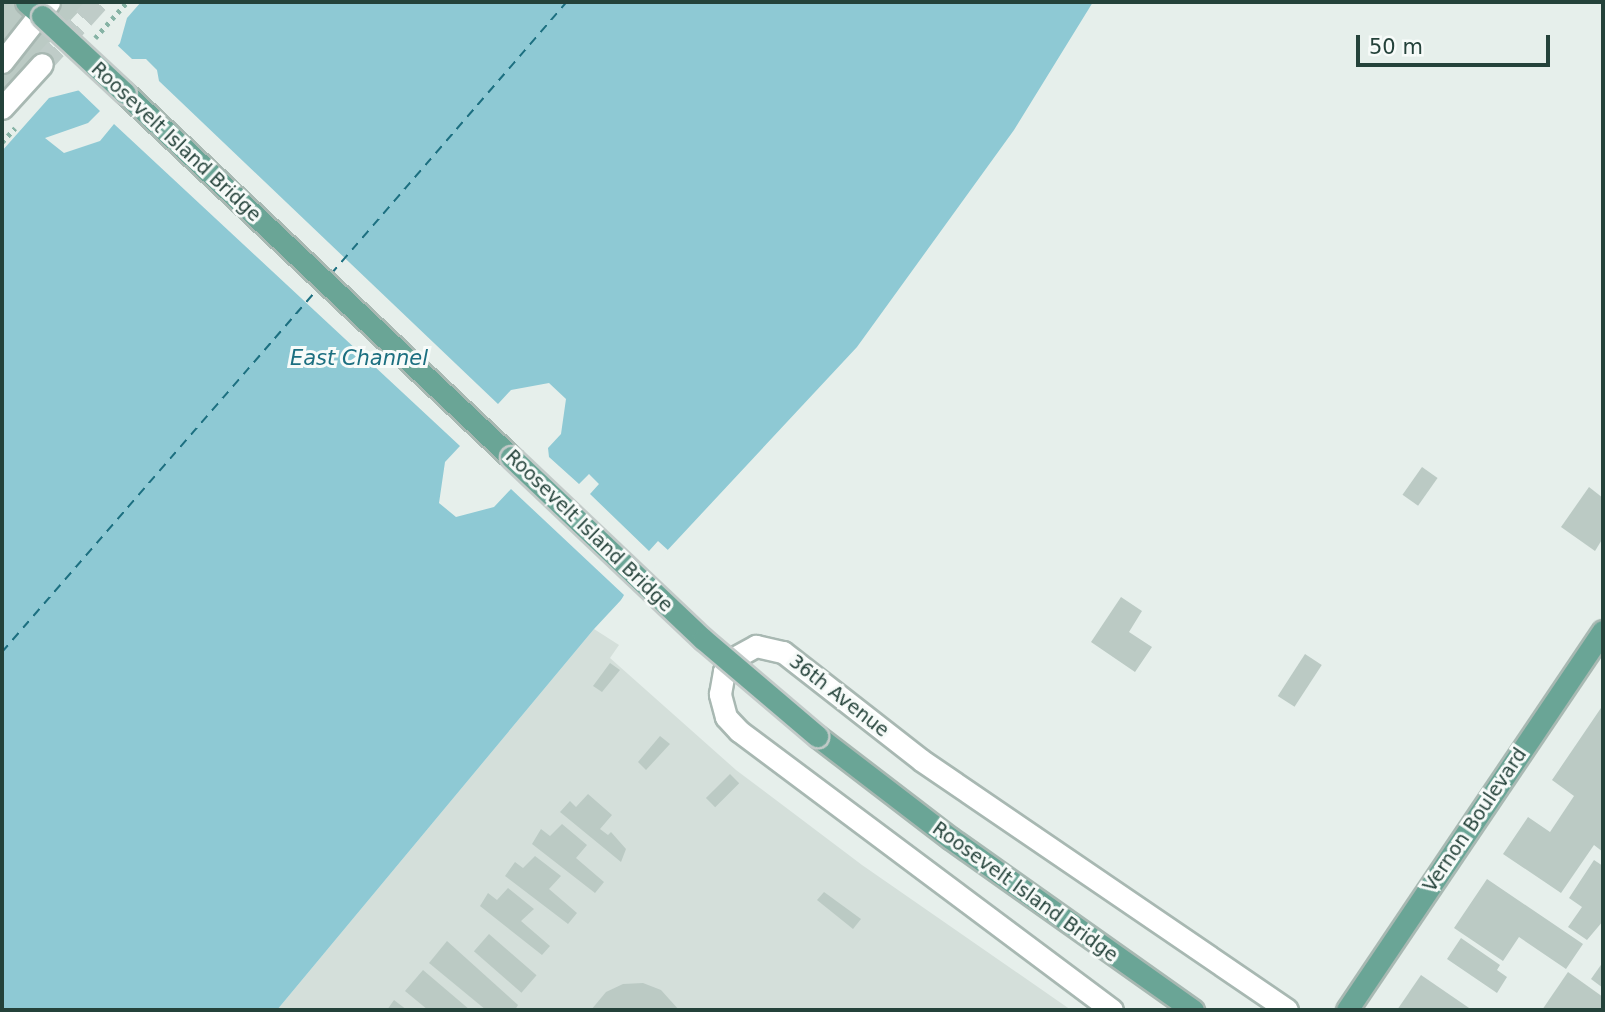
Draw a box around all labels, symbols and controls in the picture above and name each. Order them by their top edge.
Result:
scale bar [1360,21,1554,65]
text: 50 m [1369,35,1423,59]
street label: Roosevelt Island Bridge [87,57,265,227]
water label: East Channel [290,345,428,371]
street label: Roosevelt Island Bridge [501,445,677,617]
street label: 36th Avenue [785,650,893,742]
street label: Vernon Boulevard [1418,744,1532,896]
street label: Roosevelt Island Bridge [928,817,1122,967]

